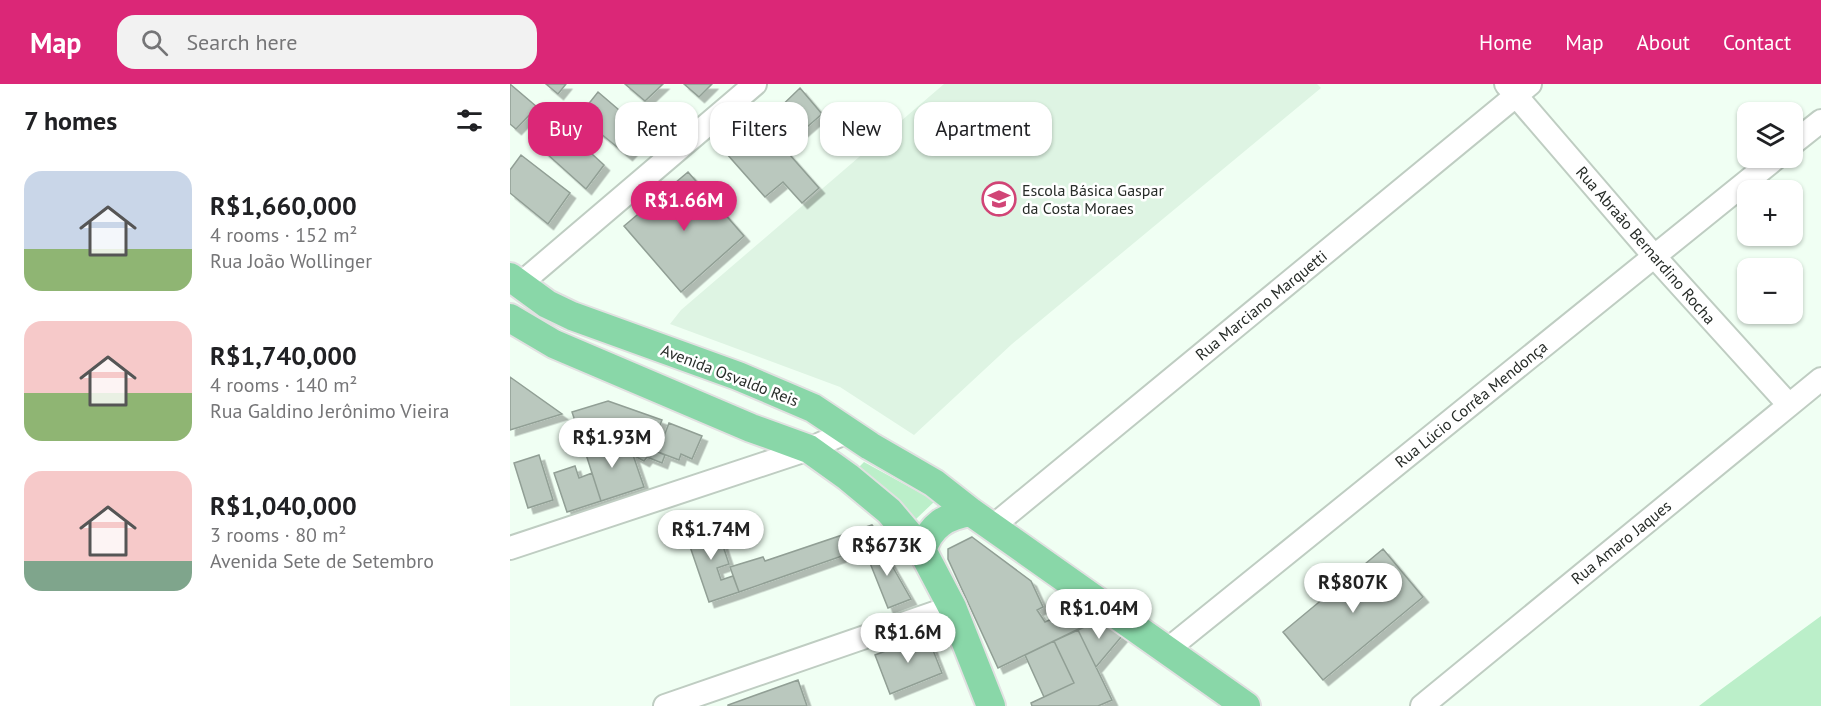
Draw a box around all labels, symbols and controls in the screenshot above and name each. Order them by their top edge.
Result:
search box [117,15,537,69]
text: Map [30,24,81,61]
icon: search [138,26,171,59]
text: Search here [186,28,297,56]
text: Home [1479,29,1532,56]
text: Map [1565,29,1604,56]
text: About [1637,29,1690,56]
text: Contact [1723,29,1791,56]
chip: Buy [528,102,603,156]
chip: Rent [615,102,698,156]
chip: Filters [710,102,808,156]
chip: New [820,102,902,156]
chip: Apartment [914,102,1052,156]
map controls [1737,102,1803,324]
button: layers [1737,102,1803,168]
text: 7 homes [24,104,117,137]
icon: filters [453,104,486,137]
street label: Rua Abraão Bernardino Rocha [1572,162,1720,328]
place label: Escola Básica Gaspar da Costa Moraes [1022,180,1164,218]
button: + [1737,180,1803,246]
pin: R$1.66M [629,181,739,232]
school or university icon: Escola Básica Gaspar da Costa Moraes [981,181,1017,217]
text: R$1.66M [645,187,723,213]
text: R$1,660,000 [210,189,357,222]
icon: home [72,195,144,267]
text: 4 rooms · 152 m² [210,222,357,248]
street label: Rua Marciano Marquetti [1191,246,1331,364]
text: Rua João Wollinger [210,248,372,274]
button: − [1737,258,1803,324]
street label: Rua Lúcio Corrêa Mendonça [1391,336,1551,472]
text: R$1,740,000 [210,339,357,372]
street label: Avenida Osvaldo Reis [658,340,802,411]
icon: home [72,345,144,417]
text: 4 rooms · 140 m² [210,372,357,398]
text: Rua Galdino Jerônimo Vieira [210,398,449,424]
pin: R$1.93M [557,418,667,469]
text: R$1.93M [573,424,651,450]
text: R$1,040,000 [210,489,357,522]
icon: home [72,495,144,567]
street label: Rua Amaro Jaques [1567,495,1675,588]
pin: R$1.74M [656,510,766,561]
text: R$1.74M [672,516,750,542]
text: 3 rooms · 80 m² [210,522,346,548]
pin: R$673K [838,526,936,577]
text: R$673K [852,532,922,558]
text: Avenida Sete de Setembro [210,548,434,574]
pin: R$807K [1304,563,1402,614]
text: R$807K [1318,569,1388,595]
pin: R$1.04M [1044,589,1154,640]
text: R$1.04M [1060,595,1138,621]
pin: R$1.6M [859,613,957,664]
text: R$1.6M [875,619,941,645]

